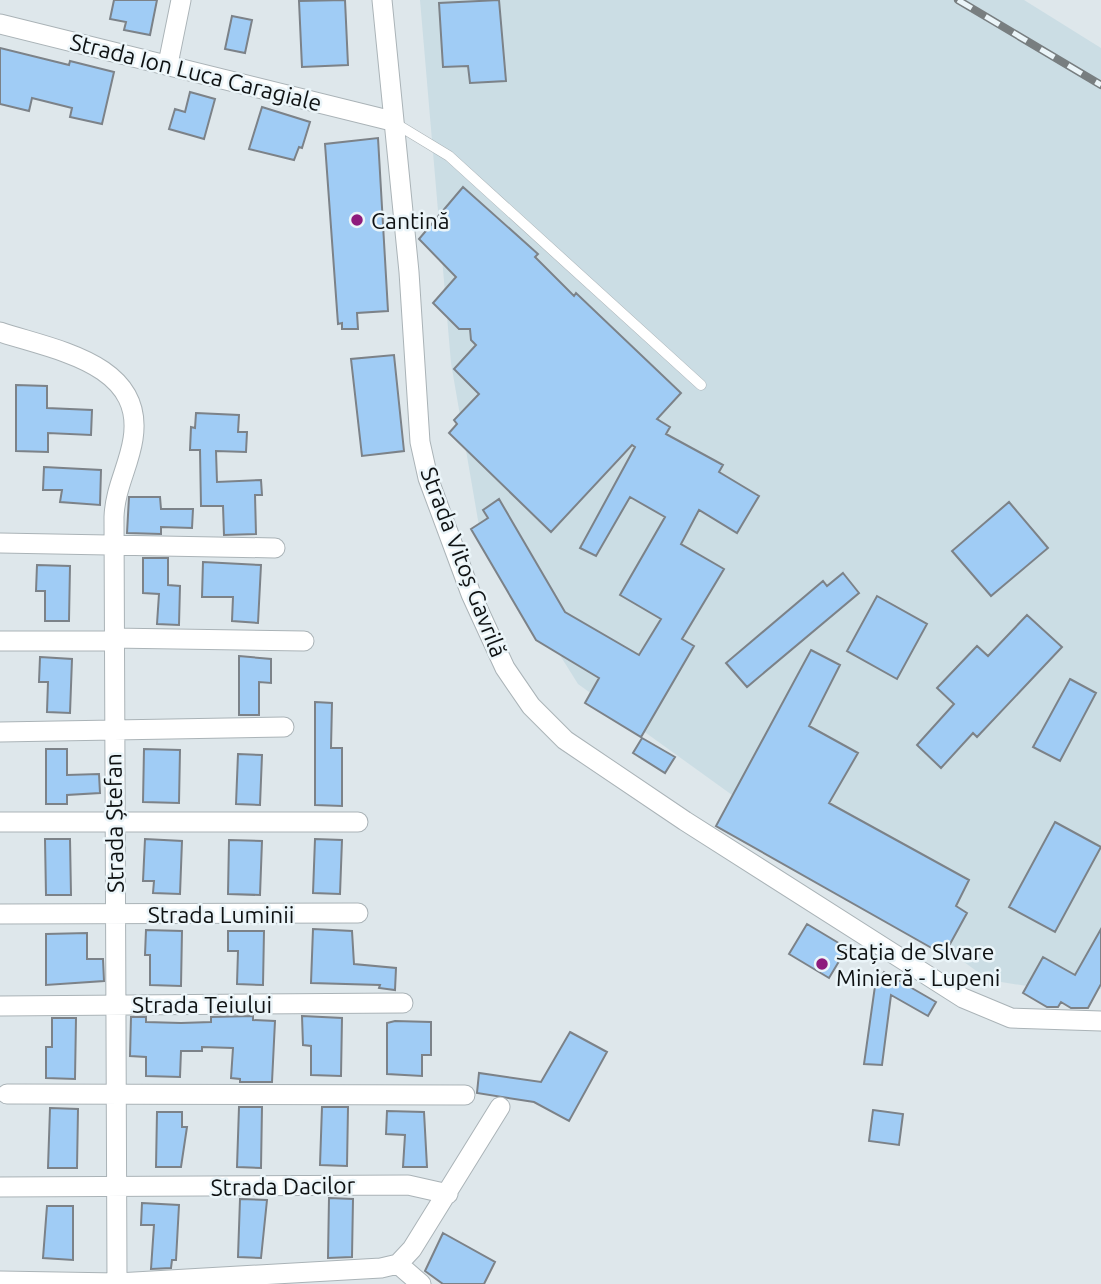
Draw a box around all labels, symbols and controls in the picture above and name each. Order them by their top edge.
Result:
street label: Strada Ion Luca Caragiale [68,29,324,115]
place label: Cantină [371,208,450,233]
marker: Cantină [349,212,365,228]
street label: Strada Vitoș Gavrilă [416,464,512,660]
street label: Strada Ștefan [100,753,128,893]
street label: Strada Luminii [148,902,294,927]
place label: Stația de Slvare Minieră - Lupeni [836,939,1000,990]
marker: Stația de Slvare Minieră - Lupeni [814,956,830,972]
street label: Strada Teiului [132,992,272,1017]
street label: Strada Dacilor [210,1172,356,1200]

